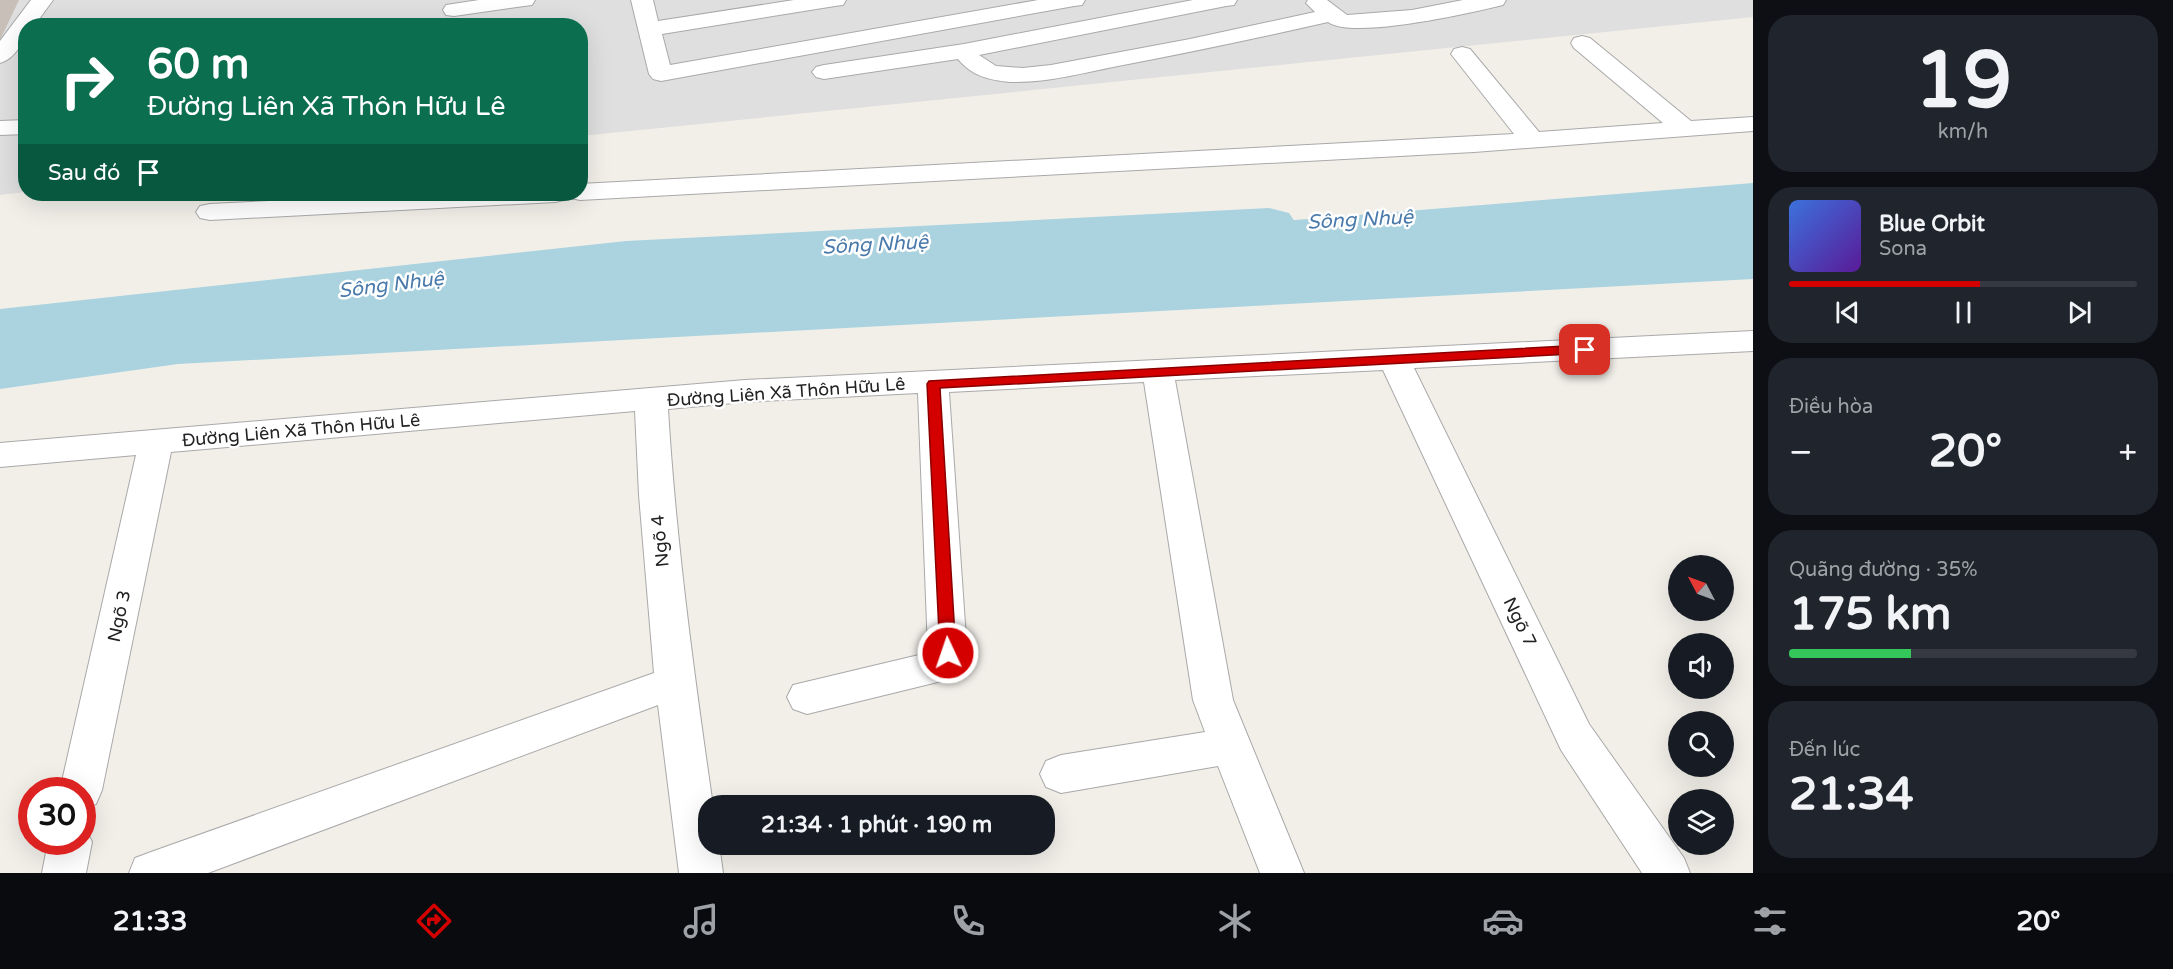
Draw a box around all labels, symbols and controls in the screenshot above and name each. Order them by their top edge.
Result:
text: 19 [1914,34,2012,128]
text: 60 m [147,39,249,90]
icon: right [48,42,126,120]
text: Đường Liên Xã Thôn Hữu Lê [147,90,506,123]
text: km/h [1938,120,1988,144]
icon: arrive [132,156,165,189]
text: Sau đó [48,160,120,186]
water label: Sông Nhuệ [1306,205,1415,235]
text: Blue Orbit [1879,211,1985,237]
water label: Sông Nhuệ [821,230,930,260]
text: Sona [1879,237,1927,261]
water label: Sông Nhuệ [337,266,447,303]
icon: previous [1831,296,1864,329]
icon: pause [1947,296,1980,329]
icon: next [2063,296,2096,329]
pin [1559,324,1610,375]
icon: arrive [1568,333,1601,366]
street label: Đường Liên Xã Thôn Hữu Lê [666,373,906,411]
text: Điều hòa [1789,395,1873,419]
street label: Đường Liên Xã Thôn Hữu Lê [181,409,421,451]
text: 20° [1929,425,2002,479]
text: − [1789,433,1813,472]
text: + [2118,433,2137,472]
street label: Ngõ 4 [646,514,674,568]
north arrow [1668,555,1734,621]
map controls [1668,555,1734,855]
text: Quãng đường · 35% [1789,558,1978,582]
street label: Ngõ 3 [103,588,135,644]
text: 175 km [1789,588,1951,642]
street label: Ngõ 7 [1499,594,1541,650]
position arrow [916,621,980,685]
button: sound [1668,633,1734,699]
button: search [1668,711,1734,777]
text: Đến lúc [1789,738,1860,762]
text: 21:34 [1789,768,1914,822]
speed limit sign: 30 [18,777,96,855]
button: layers [1668,789,1734,855]
text: 21:34 · 1 phút · 190 m [761,812,992,838]
icon: directions [413,900,455,942]
icon: music [680,900,722,942]
icon: phone [947,900,989,942]
icon: climate [1214,900,1256,942]
icon: car [1482,900,1524,942]
icon: filters [1749,900,1791,942]
text: 21:33 [113,905,187,938]
text: 20° [2016,905,2060,938]

